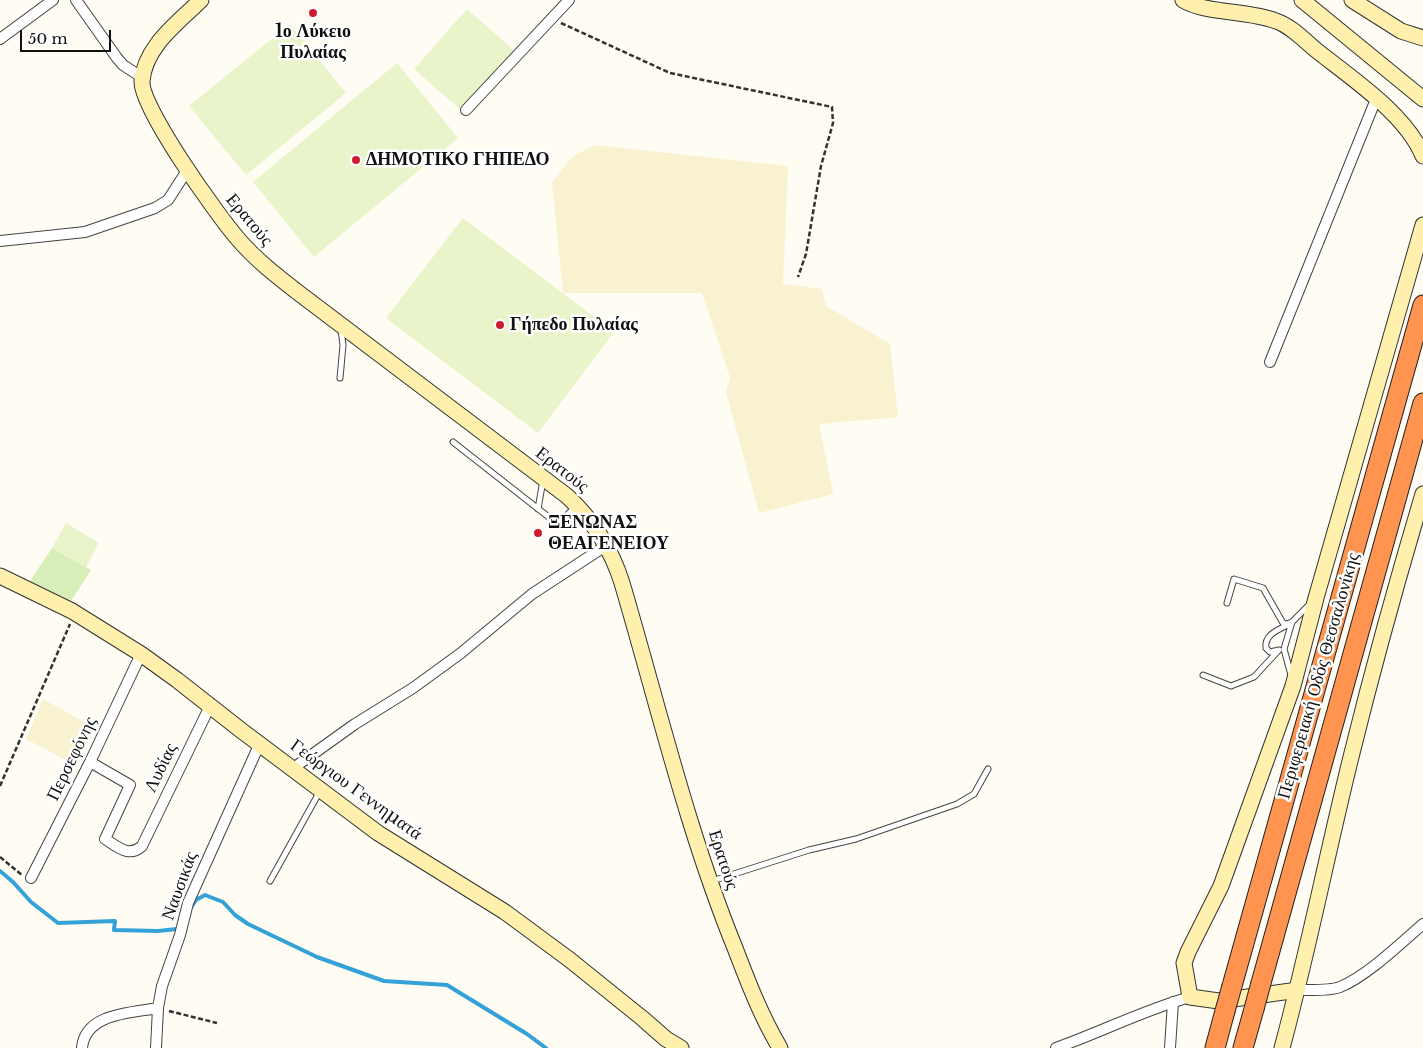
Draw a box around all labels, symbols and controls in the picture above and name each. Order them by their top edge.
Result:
marker: 1ο Λύκειο Πυλαίας [307,7,319,19]
scale bar [22,20,114,52]
place label: 1ο Λύκειο Πυλαίας [275,21,351,64]
text: 50 m [28,29,68,48]
place label: ΔΗΜΟΤΙΚΟ ΓΗΠΕΔΟ [366,149,550,171]
marker: ΔΗΜΟΤΙΚΟ ΓΗΠΕΔΟ [350,154,362,166]
street label: Ερατούς [221,189,277,251]
place label: Γήπεδο Πυλαίας [510,314,638,336]
marker: Γήπεδο Πυλαίας [494,319,506,331]
street label: Ερατούς [531,443,593,497]
place label: ΞΕΝΩΝΑΣ ΘΕΑΓΕΝΕΙΟΥ [548,512,669,554]
marker: ΞΕΝΩΝΑΣ ΘΕΑΓΕΝΕΙΟΥ [532,527,544,539]
street label: Περιφερειακή Οδός Θεσσαλονίκης [1273,550,1365,802]
street label: Περσεφόνης [42,713,102,805]
street label: Γεώργιου Γεννηματά [286,735,426,845]
street label: Λυδίας [140,740,182,796]
street label: Ερατούς [703,827,743,893]
street label: Ναυσικάς [158,849,202,923]

